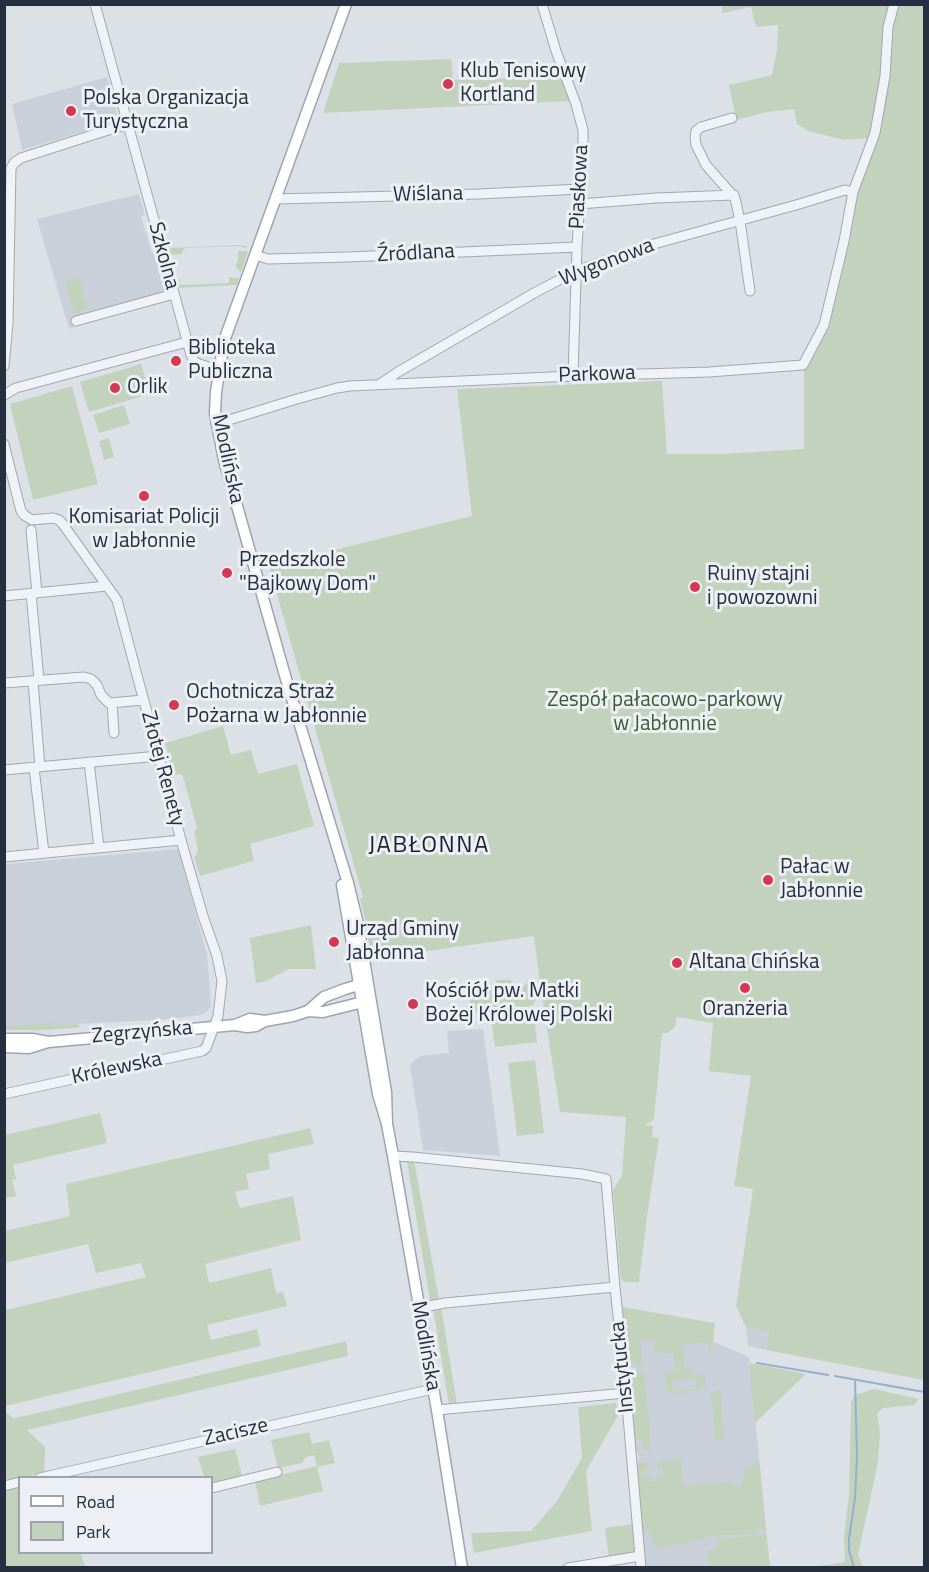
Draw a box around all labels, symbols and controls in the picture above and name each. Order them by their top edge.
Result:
place label: Klub Tenisowy Kortland [460,59,586,109]
marker: Klub Tenisowy Kortland [441,77,455,91]
place label: Polska Organizacja Turystyczna [83,86,249,136]
marker: Polska Organizacja Turystyczna [64,104,78,118]
street label: Piaskowa [565,144,595,230]
street label: Wiślana [393,182,463,208]
street label: Szkolna [142,220,184,292]
street label: Wygonowa [556,233,658,293]
street label: Źródlana [377,239,455,269]
place label: Biblioteka Publiczna [188,336,276,386]
marker: Biblioteka Publiczna [169,354,183,368]
street label: Parkowa [558,361,636,389]
place label: Orlik [127,375,168,401]
marker: Orlik [108,381,122,395]
street label: Modlińska [205,412,249,506]
marker: Komisariat Policji w Jabłonnie [137,489,151,503]
place label: Komisariat Policji w Jabłonnie [69,505,219,555]
place label: Przedszkole "Bajkowy Dom" [239,548,376,598]
place label: Ruiny stajni i powozowni [707,562,818,612]
marker: Przedszkole "Bajkowy Dom" [220,566,234,580]
marker: Ruiny stajni i powozowni [688,580,702,594]
place label: Ochotnicza Straż Pożarna w Jabłonnie [186,680,367,730]
park label: Zespół pałacowo-parkowy w Jabłonnie [547,688,783,738]
marker: Ochotnicza Straż Pożarna w Jabłonnie [167,698,181,712]
street label: Złotej Renety [134,708,190,830]
district label: JABŁONNA [368,832,490,860]
place label: Pałac w Jabłonnie [780,855,863,905]
marker: Pałac w Jabłonnie [761,873,775,887]
place label: Urząd Gminy Jabłonna [346,917,459,967]
marker: Urząd Gminy Jabłonna [327,935,341,949]
place label: Altana Chińska [689,950,820,976]
marker: Altana Chińska [670,956,684,970]
place label: Kościół pw. Matki Bożej Królowej Polski [425,979,613,1029]
marker: Oranżeria [738,981,752,995]
marker: Kościół pw. Matki Bożej Królowej Polski [406,997,420,1011]
place label: Oranżeria [702,997,788,1023]
street label: Zegrzyńska [91,1016,193,1050]
street label: Królewska [70,1047,164,1091]
street label: Modlińska [405,1299,445,1393]
street label: Instytucka [606,1320,640,1414]
street label: Zacisze [201,1413,271,1453]
legend [18,1476,213,1554]
text: Road [76,1488,115,1515]
text: Park [76,1518,110,1545]

